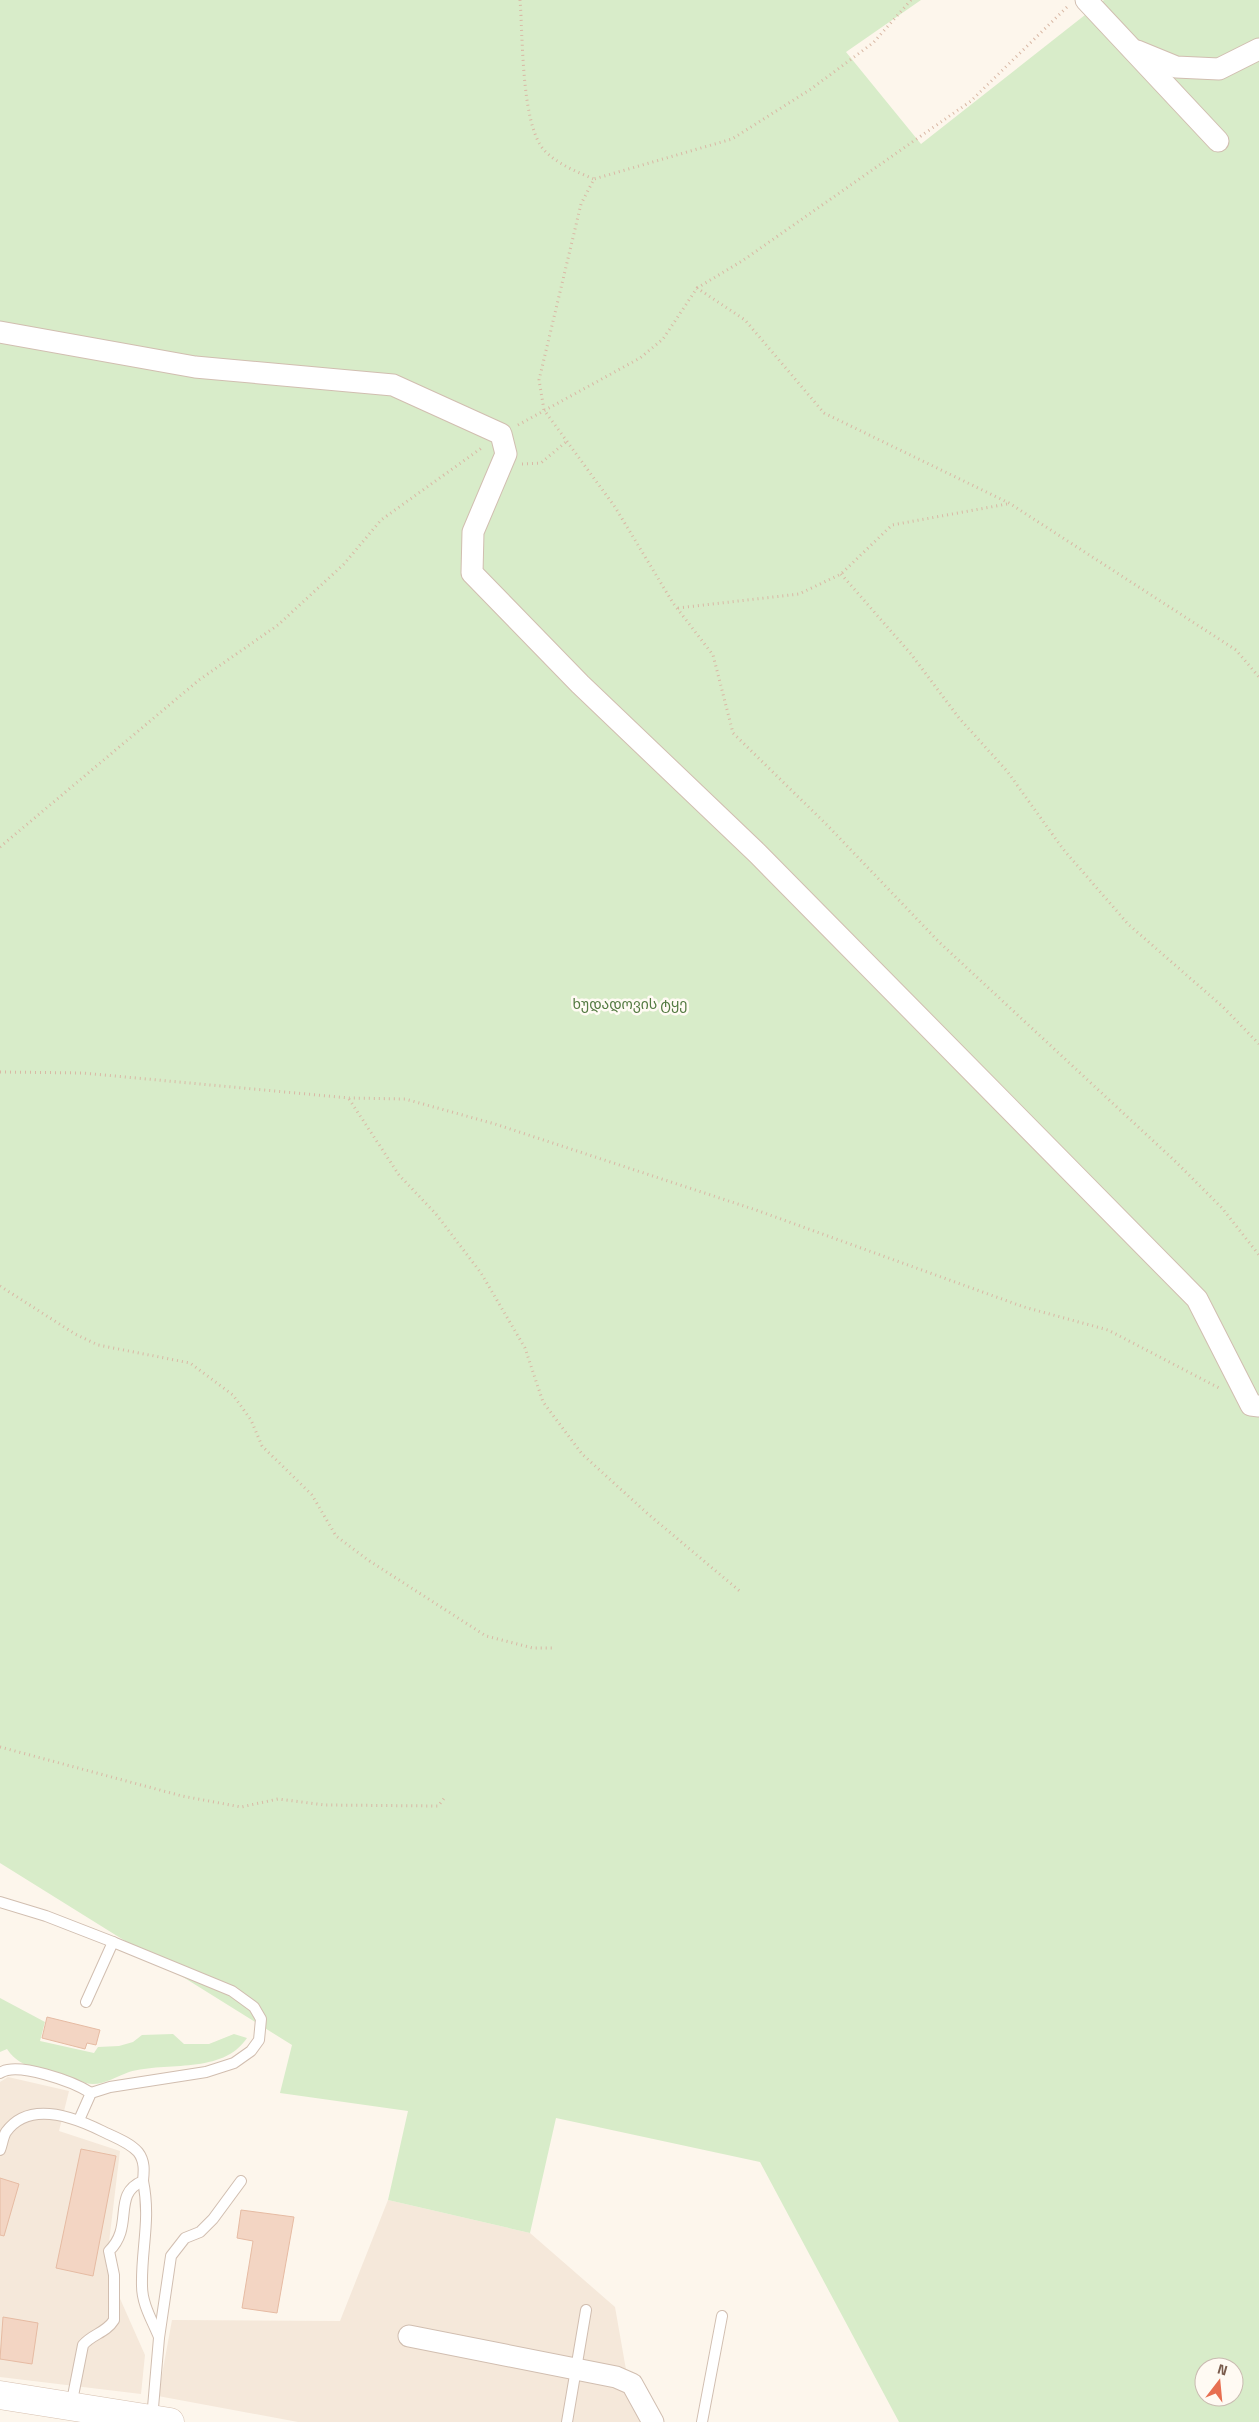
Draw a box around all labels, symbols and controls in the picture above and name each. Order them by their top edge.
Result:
park label: ხუდადოვის ტყე [572,993,688,1014]
north arrow [1194,2357,1244,2407]
text: N [1215,2358,1230,2380]

